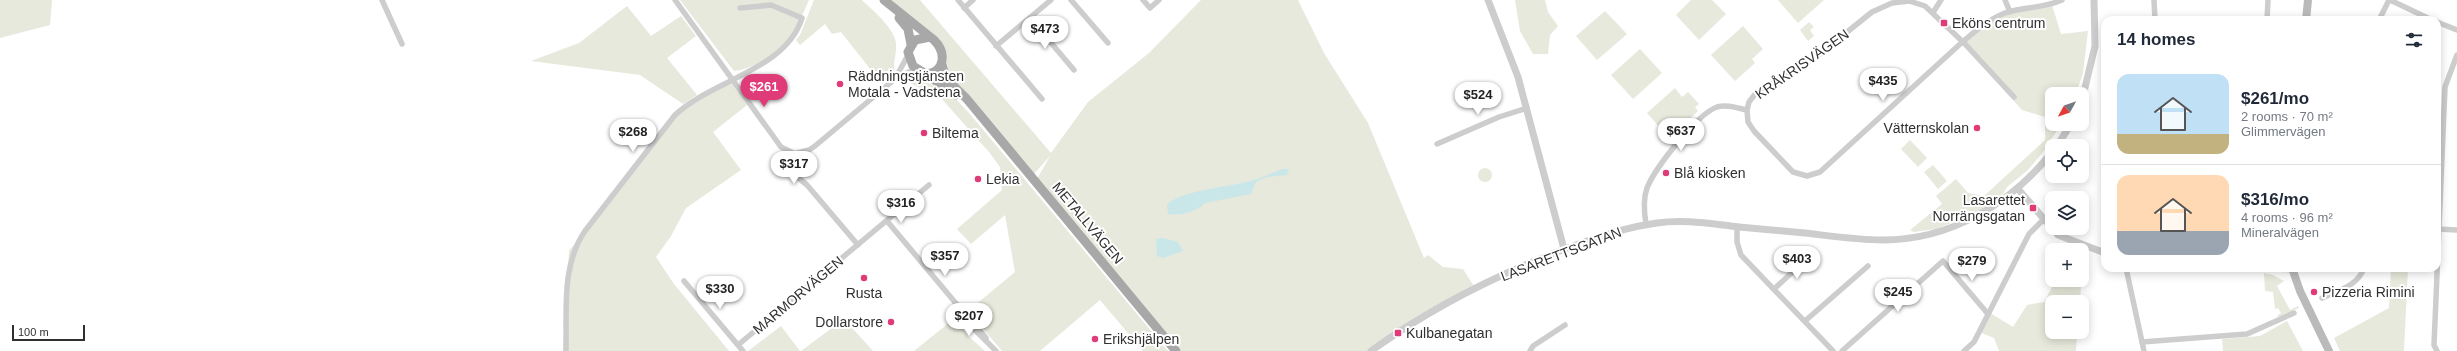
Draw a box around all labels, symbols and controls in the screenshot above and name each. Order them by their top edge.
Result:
place label: Eköns centrum [1952,15,2045,31]
pin: $473 [1021,16,1069,50]
marker: Eköns centrum [1939,18,1949,28]
text: $473 [1031,21,1059,36]
street label: KRÅKRISVÄGEN [1752,26,1852,102]
icon: filters [2403,29,2425,51]
text: 14 homes [2117,30,2195,49]
place label: Räddningstjänsten Motala - Vadstena [848,68,964,100]
pin: $435 [1859,68,1907,102]
text: $435 [1869,73,1897,88]
pin: $261 [740,74,788,108]
text: $261 [750,79,778,94]
marker: Räddningstjänsten Motala - Vadstena [835,79,845,89]
pin: $524 [1454,82,1502,116]
text: $524 [1464,87,1492,102]
north arrow [2045,87,2089,131]
map controls [2045,87,2089,339]
text: $261/mo [2241,89,2309,108]
icon: home [2149,90,2197,138]
text: 2 rooms · 70 m² [2241,109,2333,124]
pin: $637 [1657,118,1705,152]
pin: $268 [609,119,657,153]
place label: Vätternskolan [1883,120,1969,136]
text: $637 [1667,123,1695,138]
marker: Vätternskolan [1972,123,1982,133]
text: $268 [619,124,647,139]
text: Glimmervägen [2241,124,2326,139]
place label: Biltema [932,125,979,141]
marker: Biltema [919,128,929,138]
button: locate [2045,139,2089,183]
pin: $317 [770,151,818,185]
text: $317 [780,156,808,171]
place label: Blå kiosken [1674,165,1746,181]
marker: Blå kiosken [1661,168,1671,178]
place label: Lekia [986,171,1020,187]
marker: Lekia [973,174,983,184]
street label: METALLVÄGEN [1049,179,1127,267]
pin: $316 [877,190,925,224]
text: $316/mo [2241,190,2309,209]
button: layers [2045,191,2089,235]
icon: home [2149,191,2197,239]
place label: Lasarettet Norrängsgatan [1932,192,2025,224]
text: $316 [887,195,915,210]
marker: Lasarettet Norrängsgatan [2028,203,2038,213]
text: 4 rooms · 96 m² [2241,210,2333,225]
street label: LASARETTSGATAN [1498,224,1624,284]
text: Mineralvägen [2241,225,2319,240]
pin: $357 [921,243,969,277]
button: + [2045,243,2089,287]
pin: $403 [1773,246,1821,280]
text: $357 [931,248,959,263]
pin: $279 [1948,248,1996,282]
text: $403 [1783,251,1811,266]
street label: MARMORVÄGEN [750,253,846,337]
text: $279 [1958,253,1986,268]
marker: Rusta [859,273,869,283]
pin: $330 [696,276,744,310]
pin: $245 [1874,279,1922,313]
text: $330 [706,281,734,296]
text: $245 [1884,284,1912,299]
place label: Pizzeria Rimini [2322,284,2415,300]
place label: Rusta [846,285,882,301]
marker: Pizzeria Rimini [2309,287,2319,297]
button: − [2045,295,2089,339]
pin: $207 [945,303,993,337]
text: $207 [955,308,983,323]
place label: Dollarstore [815,314,883,330]
marker: Dollarstore [886,317,896,327]
scale bar [12,323,85,342]
place label: Kulbanegatan [1406,325,1492,341]
text: 100 m [18,326,49,338]
marker: Kulbanegatan [1393,328,1403,338]
place label: Erikshjälpen [1103,331,1179,347]
marker: Erikshjälpen [1090,334,1100,344]

